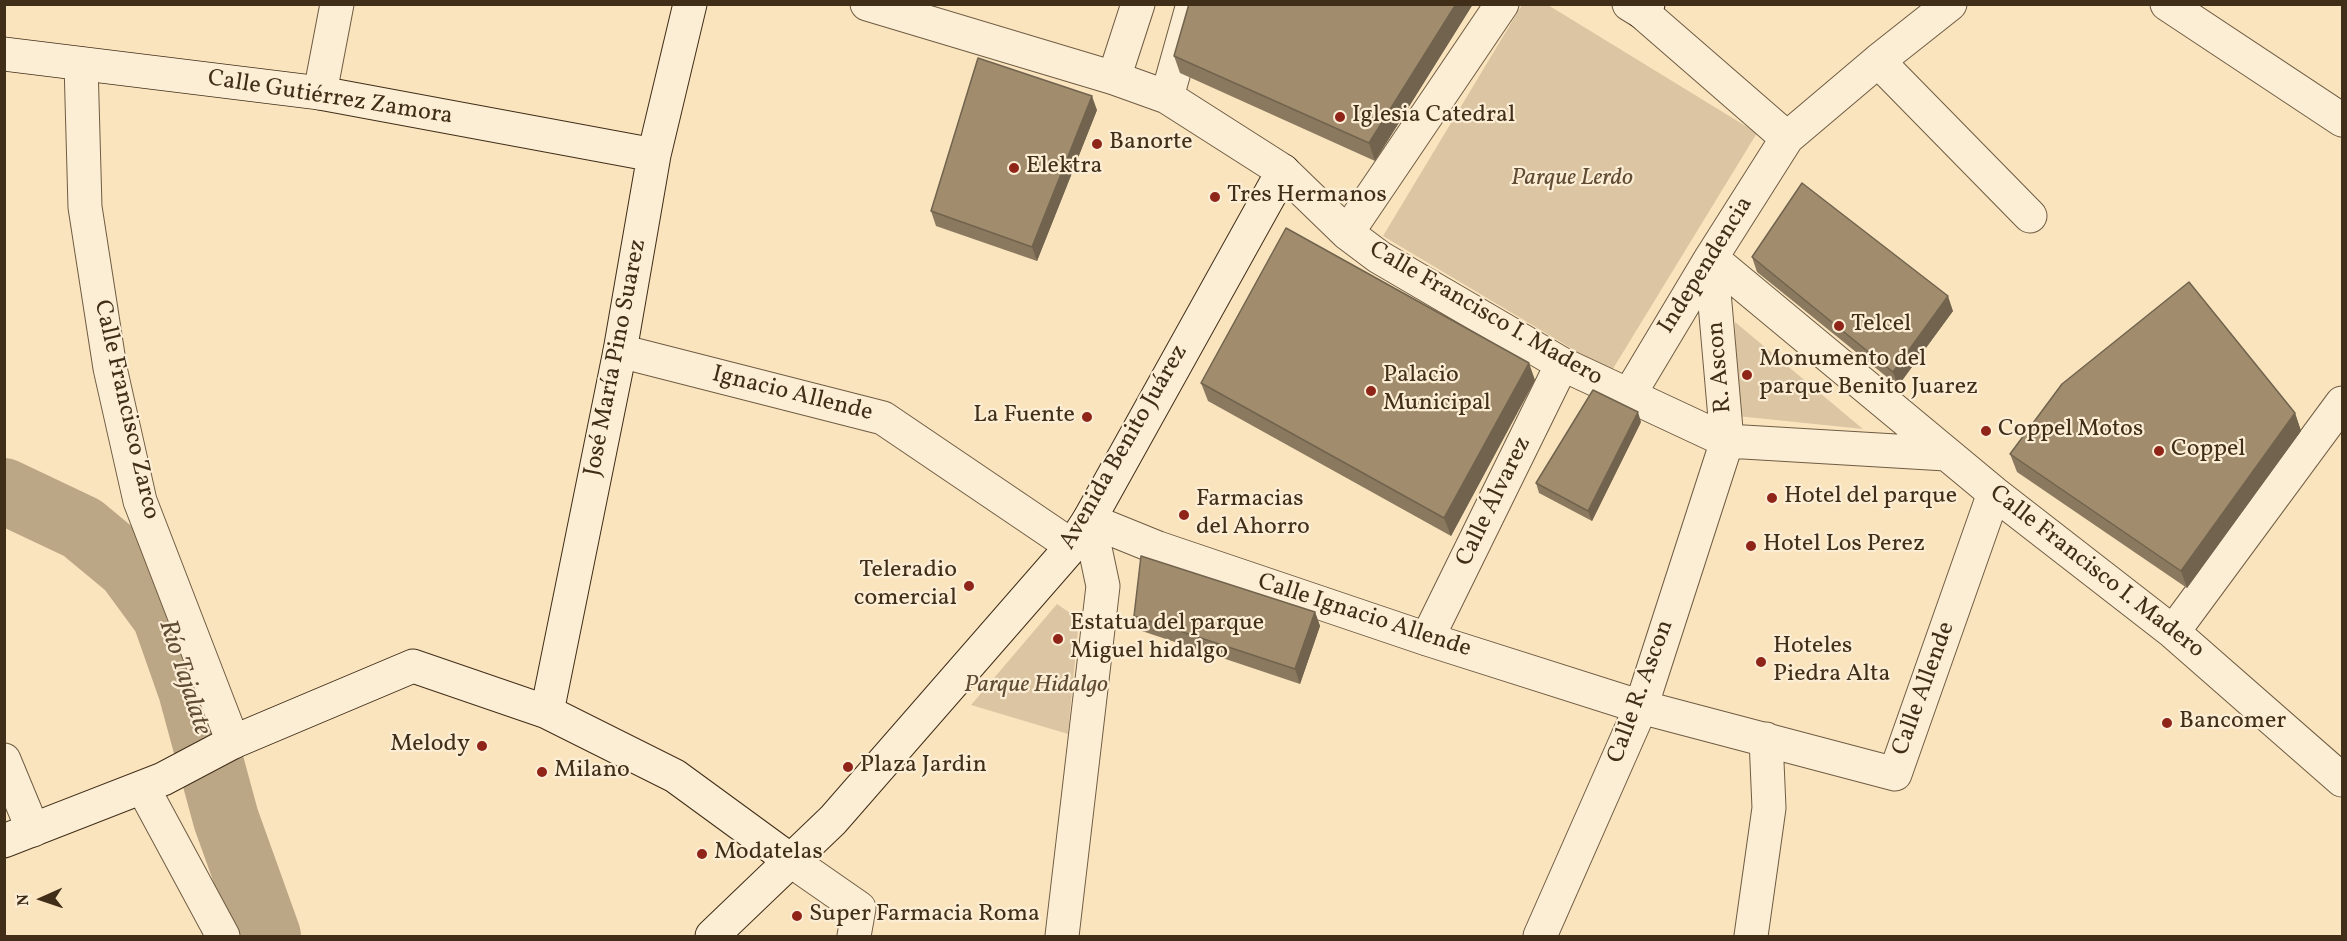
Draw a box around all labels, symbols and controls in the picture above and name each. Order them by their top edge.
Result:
street label: Calle Gutiérrez Zamora [205,65,455,133]
place label: Iglesia Catedral [1352,103,1515,131]
marker: Iglesia Catedral [1333,110,1347,124]
place label: Banorte [1109,130,1193,158]
marker: Banorte [1090,137,1104,151]
place label: Elektra [1026,154,1102,182]
marker: Elektra [1007,161,1021,175]
park label: Parque Lerdo [1511,166,1633,194]
place label: Tres Hermanos [1227,183,1387,211]
marker: Tres Hermanos [1208,190,1222,204]
street label: Independencia [1653,192,1761,340]
street label: Calle Francisco I. Madero [1363,236,1607,394]
street label: José María Pino Suarez [580,237,654,479]
street label: Calle Francisco Zarco [86,297,164,523]
place label: Telcel [1851,312,1911,340]
marker: Telcel [1832,319,1846,333]
street label: R. Ascon [1703,320,1739,414]
street label: Avenida Benito Juárez [1055,341,1195,555]
place label: Monumento del parque Benito Juarez [1759,347,1978,403]
street label: Ignacio Allende [709,361,875,429]
place label: Palacio Municipal [1383,363,1491,419]
marker: Monumento del parque Benito Juarez [1740,368,1754,382]
marker: Palacio Municipal [1364,384,1378,398]
place label: La Fuente [973,403,1075,431]
marker: La Fuente [1080,410,1094,424]
place label: Coppel Motos [1998,417,2143,445]
marker: Coppel Motos [1979,424,1993,438]
street label: Calle Álvarez [1451,433,1539,571]
place label: Coppel [2171,437,2245,465]
marker: Coppel [2152,444,2166,458]
street label: Calle Francisco I. Madero [1983,480,2209,666]
place label: Hotel del parque [1784,484,1957,512]
place label: Farmacias del Ahorro [1196,487,1310,543]
marker: Hotel del parque [1765,491,1779,505]
marker: Farmacias del Ahorro [1177,508,1191,522]
place label: Hotel Los Perez [1763,532,1925,560]
marker: Hotel Los Perez [1744,539,1758,553]
place label: Teleradio comercial [854,558,957,614]
street label: Calle Ignacio Allende [1254,569,1474,665]
marker: Teleradio comercial [962,579,976,593]
place label: Estatua del parque Miguel hidalgo [1070,611,1264,667]
water label: Río Tajalate [150,616,216,740]
street label: Calle R. Ascon [1603,617,1681,767]
street label: Calle Allende [1888,618,1962,760]
marker: Estatua del parque Miguel hidalgo [1051,632,1065,646]
place label: Hoteles Piedra Alta [1773,634,1890,690]
marker: Hoteles Piedra Alta [1754,655,1768,669]
park label: Parque Hidalgo [964,673,1108,701]
place label: Bancomer [2179,709,2286,737]
marker: Bancomer [2160,716,2174,730]
place label: Melody [390,732,470,760]
marker: Melody [475,739,489,753]
place label: Plaza Jardin [860,753,987,781]
place label: Milano [554,758,630,786]
marker: Plaza Jardin [841,760,855,774]
marker: Milano [535,765,549,779]
place label: Modatelas [714,840,823,868]
marker: Modatelas [695,847,709,861]
north arrow [12,869,72,929]
text: N [13,894,35,906]
place label: Super Farmacia Roma [809,902,1040,930]
marker: Super Farmacia Roma [790,909,804,923]

